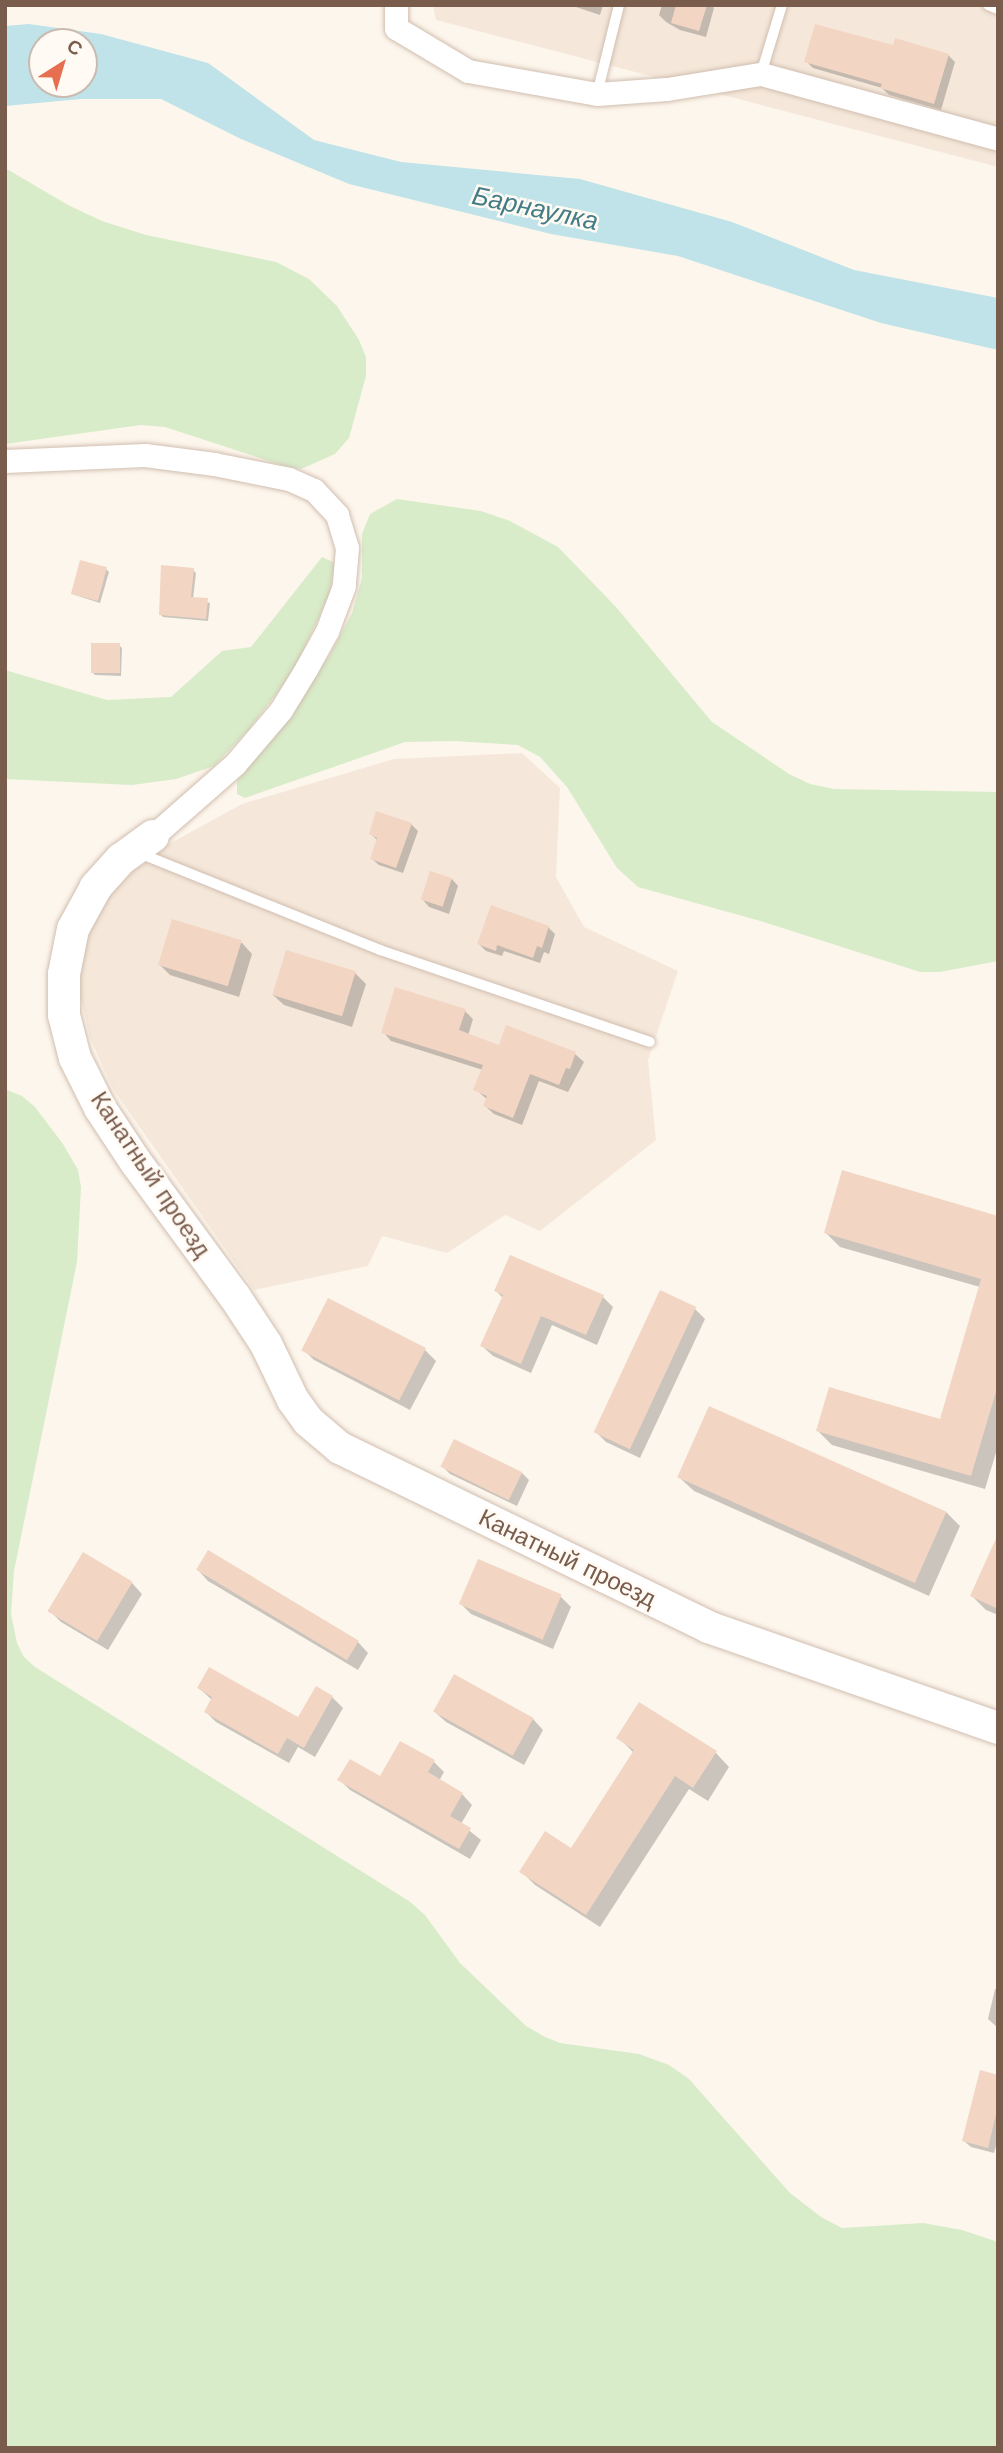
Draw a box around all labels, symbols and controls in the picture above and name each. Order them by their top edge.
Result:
north arrow [28,28,98,98]
text: С [62,34,87,61]
water label: Барнаулка [469,180,601,238]
street label: Канатный проезд [84,1087,216,1263]
street label: Канатный проезд [474,1504,660,1614]

